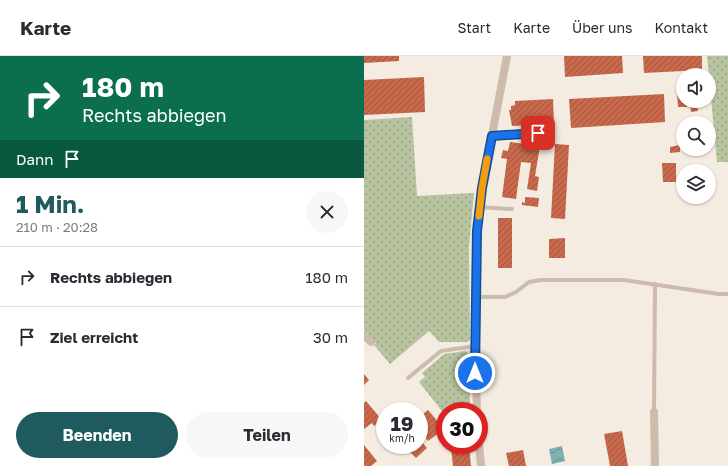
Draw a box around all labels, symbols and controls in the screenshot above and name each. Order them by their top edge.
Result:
text: Karte [20,16,71,39]
text: Start [458,19,491,36]
text: Karte [513,19,550,36]
text: Über uns [572,19,632,36]
text: Kontakt [654,19,708,36]
map controls [676,68,716,204]
button: sound [676,68,716,108]
text: 180 m [82,70,164,103]
icon: right [16,72,68,124]
text: Rechts abbiegen [82,104,227,126]
pin [521,116,555,150]
button: search [676,116,716,156]
icon: arrive [527,122,549,144]
icon: arrive [61,148,83,170]
text: Dann [16,150,53,168]
button: layers [676,164,716,204]
text: 1 Min. [16,189,85,218]
button: close [306,191,348,233]
text: 210 m · 20:28 [16,219,98,235]
icon: right [16,266,38,288]
text: Rechts abbiegen [50,268,172,286]
text: 180 m [305,268,348,286]
icon: arrive [16,326,38,348]
text: Ziel erreicht [50,328,138,346]
text: 30 m [313,328,348,346]
position arrow [454,352,496,394]
speed limit sign: 30 [436,402,488,454]
text: 19 [390,411,413,435]
button: Beenden [16,412,178,458]
button: Teilen [186,412,348,458]
text: km/h [389,432,415,444]

